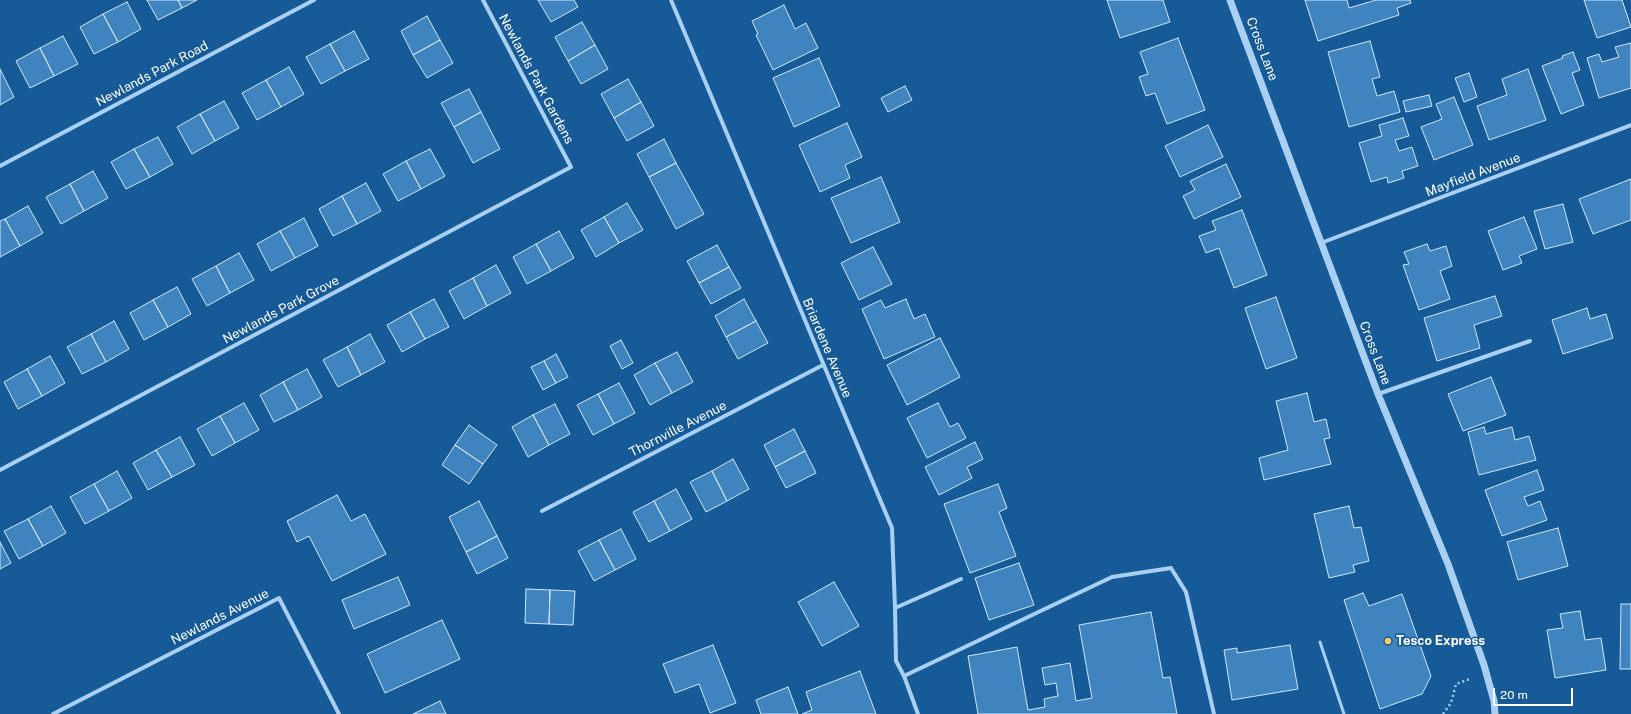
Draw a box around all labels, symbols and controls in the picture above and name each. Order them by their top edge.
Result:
street label: Newlands Park Gardens [495,11,577,147]
street label: Cross Lane [1243,15,1281,83]
street label: Newlands Park Road [93,38,211,110]
street label: Mayfield Avenue [1423,150,1523,200]
street label: Newlands Park Grove [220,273,342,347]
street label: Briardene Avenue [799,296,855,400]
street label: Cross Lane [1356,319,1394,387]
street label: Thornville Avenue [627,398,729,460]
street label: Newlands Avenue [168,586,272,648]
place label: Tesco Express [1396,633,1485,649]
marker: Tesco Express [1383,636,1393,646]
scale bar [1495,680,1575,706]
text: 20 m [1500,688,1528,702]

